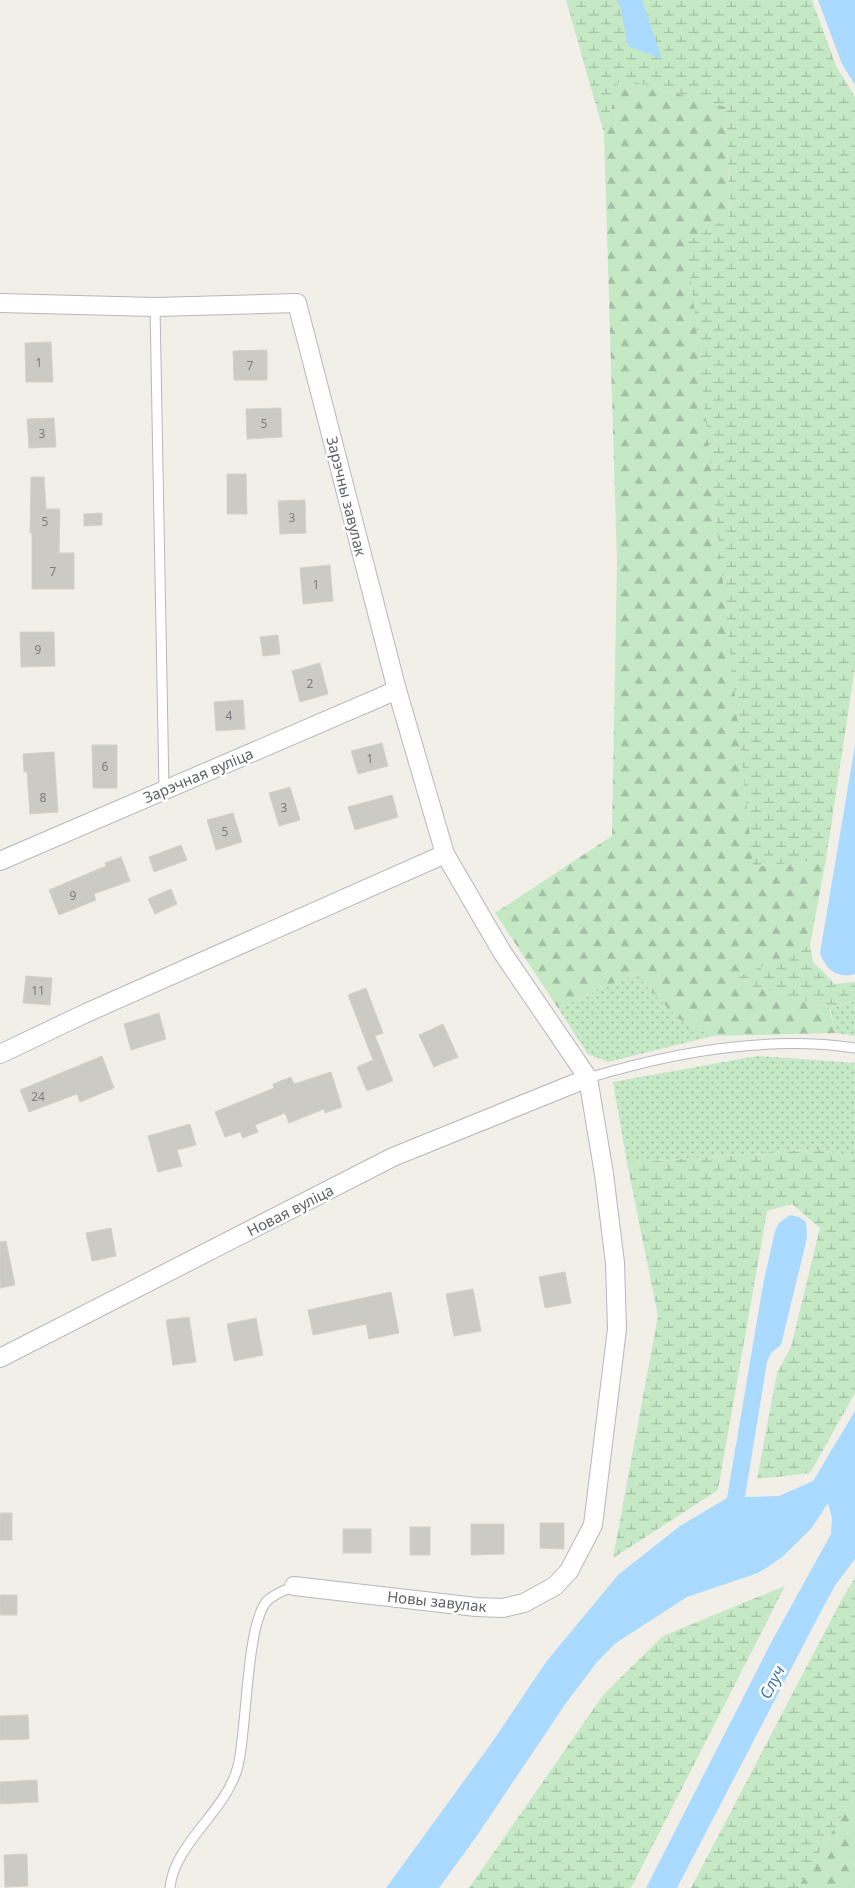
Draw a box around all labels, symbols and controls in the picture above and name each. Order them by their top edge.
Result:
house number: 1 [36,354,42,371]
house number: 7 [247,357,254,374]
house number: 5 [261,415,268,432]
house number: 3 [39,425,46,442]
street label: Зарэчны завулак [322,434,372,558]
house number: 3 [289,509,296,526]
house number: 5 [42,513,49,530]
house number: 7 [50,563,57,580]
house number: 1 [313,576,319,593]
house number: 9 [35,641,42,658]
house number: 2 [307,675,314,692]
house number: 4 [226,707,233,724]
street label: Зарэчная вуліца [140,743,256,807]
house number: 1 [367,750,373,767]
house number: 6 [102,758,109,775]
house number: 8 [40,789,47,806]
house number: 3 [281,799,288,816]
house number: 5 [222,823,229,840]
house number: 9 [70,887,77,904]
house number: 11 [31,982,45,999]
house number: 24 [31,1088,45,1105]
street label: Новая вуліца [243,1180,337,1240]
street label: Новы завулак [386,1586,488,1616]
water label: Случ [754,1661,790,1703]

